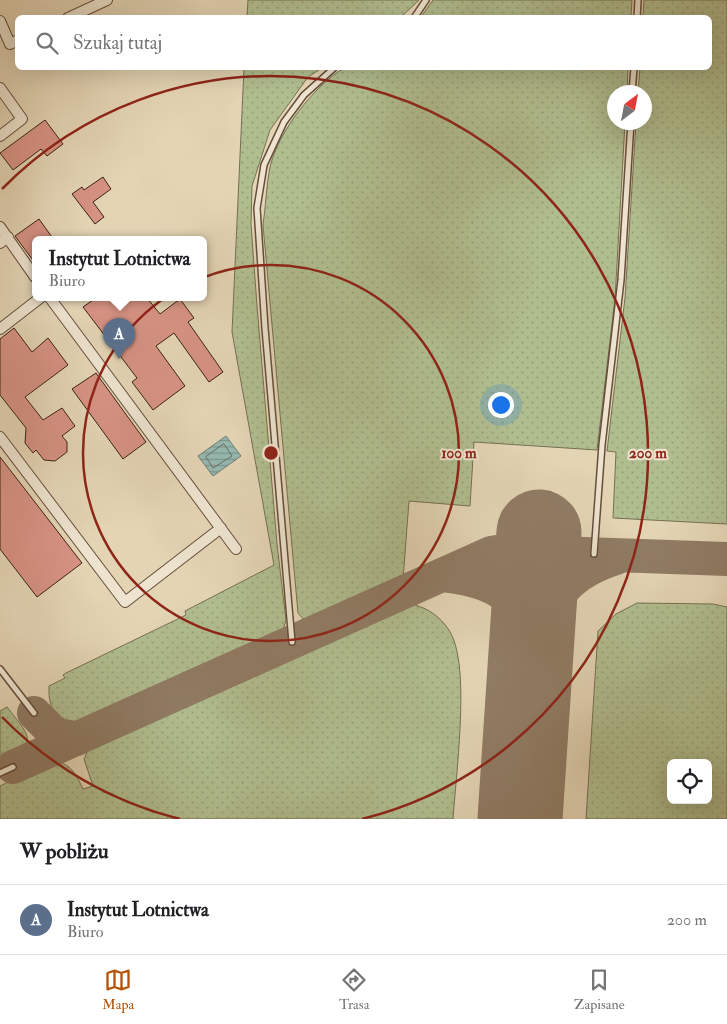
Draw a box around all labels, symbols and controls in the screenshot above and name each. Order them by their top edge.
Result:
search box [15,15,712,70]
icon: search [33,29,61,57]
text: Szukaj tutaj [73,31,162,55]
north arrow [607,85,652,130]
popup [32,236,207,301]
text: Instytut Lotnictwa [49,247,190,271]
text: Biuro [49,271,85,291]
pin: A [103,318,135,359]
your location [488,392,514,418]
centre of rings [262,444,280,462]
text: 100 m [441,444,477,463]
text: 200 m [629,444,667,463]
map controls [667,759,712,804]
button: locate [667,759,712,804]
text: W pobliżu [20,838,109,865]
text: Instytut Lotnictwa [67,898,209,922]
text: A [31,910,41,930]
text: 200 m [667,910,707,930]
text: Biuro [67,922,103,942]
tab: Mapa [102,966,134,1013]
tab: Trasa [339,966,369,1013]
tab: Zapisane [574,966,625,1013]

